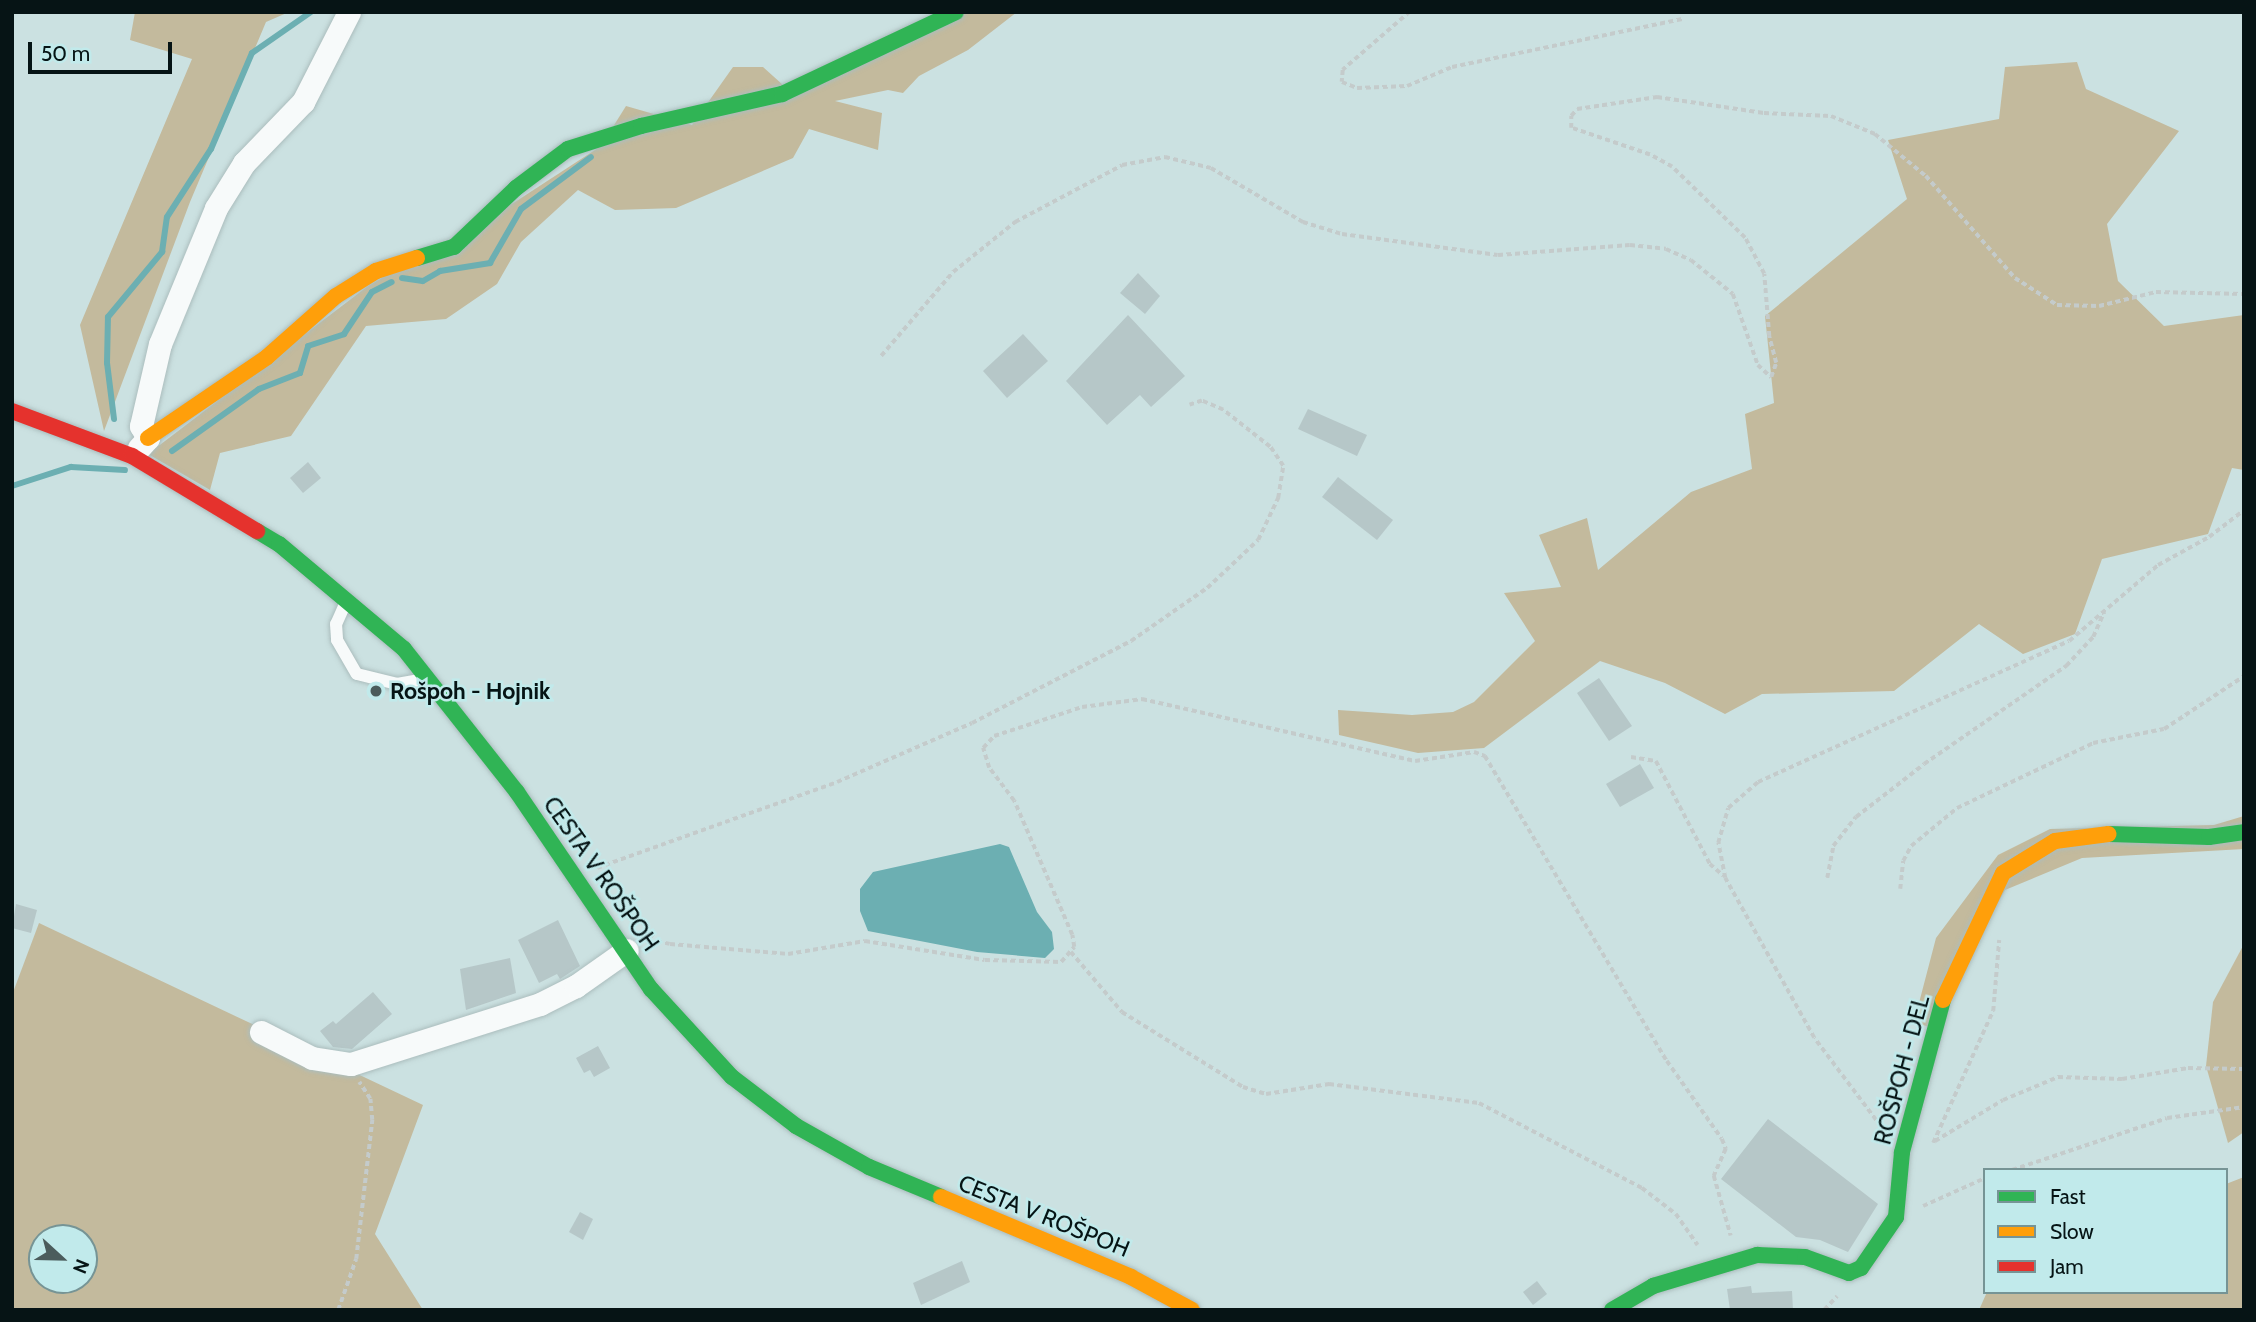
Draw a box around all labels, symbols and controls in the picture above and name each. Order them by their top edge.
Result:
scale bar [32,28,175,72]
text: 50 m [41,41,90,66]
place label: Rošpoh - Hojnik [390,677,550,705]
marker: Rošpoh - Hojnik [368,683,384,699]
street label: CESTA V ROŠPOH [537,792,665,956]
street label: ROŠPOH - DEL [1869,992,1935,1148]
legend [1983,1168,2228,1294]
street label: CESTA V ROŠPOH [954,1169,1134,1263]
text: Fast [2050,1184,2086,1209]
text: Slow [2050,1219,2094,1244]
north arrow [28,1224,98,1294]
text: Jam [2050,1254,2084,1279]
text: N [68,1256,94,1277]

